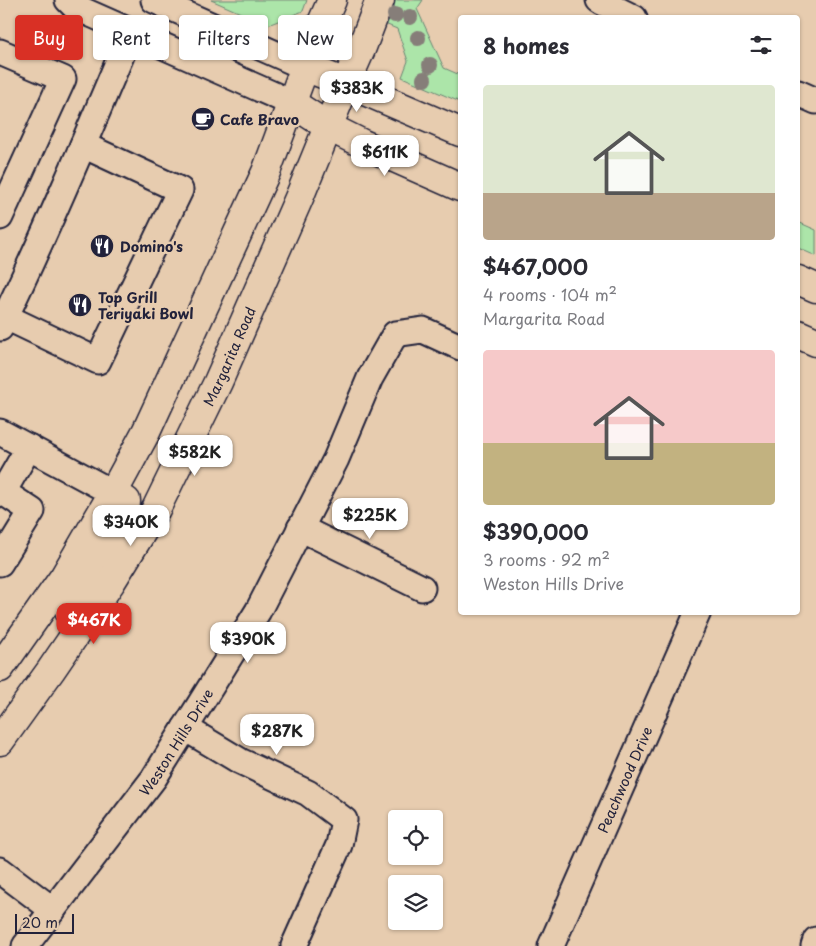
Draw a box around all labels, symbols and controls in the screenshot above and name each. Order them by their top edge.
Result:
chip: Buy [15,15,83,60]
chip: Rent [93,15,169,60]
chip: Filters [179,15,268,60]
chip: New [278,15,352,60]
text: 8 homes [483,29,569,61]
icon: filters [747,31,775,59]
pin: $383K [322,70,392,113]
text: $383K [331,75,383,99]
cafe icon: Cafe Bravo [190,106,216,132]
place label: Cafe Bravo [220,109,299,130]
icon: home [584,118,674,208]
pin: $611K [350,134,420,177]
text: $611K [362,139,408,163]
restaurant icon: Domino's [89,233,115,259]
place label: Domino's [120,236,183,257]
text: $467,000 [483,250,588,282]
text: 4 rooms · 104 m² [483,282,617,306]
place label: Top Grill Teriyaki Bowl [98,287,194,324]
restaurant icon: Top Grill Teriyaki Bowl [67,292,93,318]
street label: Margarita Road [197,303,260,409]
text: Margarita Road [483,306,605,330]
icon: home [584,383,674,473]
pin: $582K [160,434,230,477]
text: $582K [169,439,221,463]
pin: $225K [335,498,405,540]
text: $225K [343,502,397,526]
pin: $340K [96,504,166,547]
text: $340K [104,509,158,533]
text: $390,000 [483,515,589,547]
text: 3 rooms · 92 m² [483,547,610,571]
text: Weston Hills Drive [483,571,624,595]
pin: $467K [59,602,129,645]
text: $467K [67,607,121,631]
pin: $390K [213,622,283,664]
text: $390K [221,626,275,650]
street label: Weston Hills Drive [134,684,218,800]
pin: $287K [242,714,312,756]
text: $287K [251,718,303,742]
street label: Peachwood Drive [592,723,657,836]
map controls [388,810,443,930]
button: locate [388,810,443,865]
button: layers [388,875,443,930]
scale bar [15,911,74,934]
text: 20 m [22,912,58,933]

